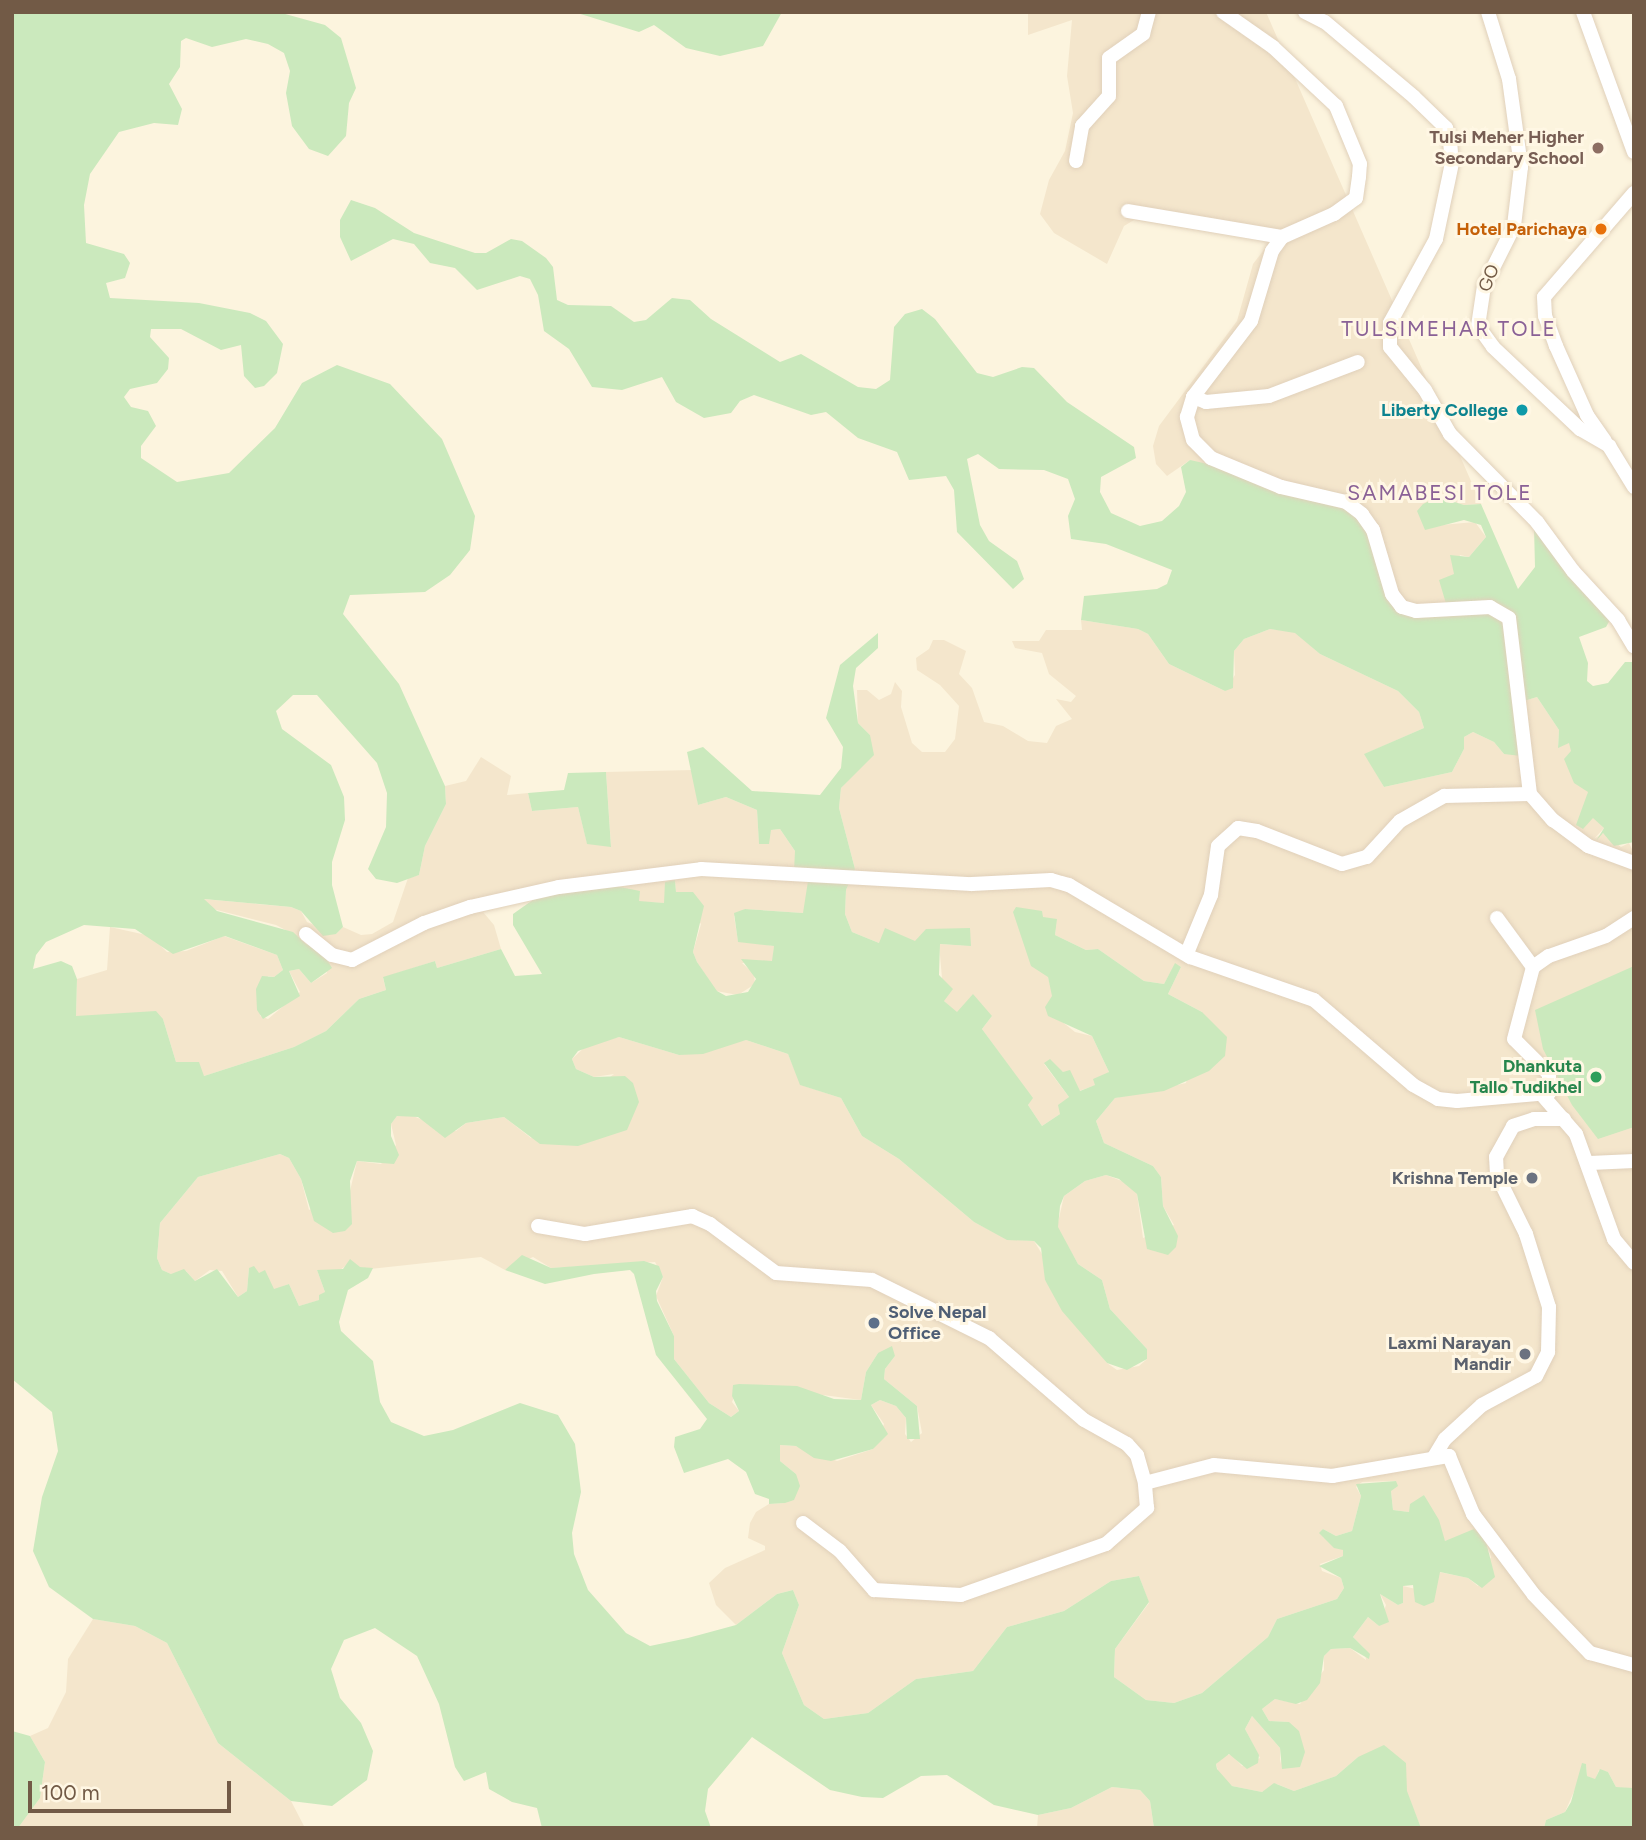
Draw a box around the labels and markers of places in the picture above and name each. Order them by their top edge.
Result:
place label: Tulsi Meher Higher Secondary School [1429,127,1584,170]
marker: Tulsi Meher Higher Secondary School [1590,140,1606,156]
place label: Hotel Parichaya [1456,218,1587,240]
marker: Hotel Parichaya [1593,221,1609,237]
place label: Liberty College [1381,399,1508,421]
marker: Liberty College [1514,402,1530,418]
place label: Dhankuta Tallo Tudikhel [1470,1056,1582,1098]
marker: Dhankuta Tallo Tudikhel [1588,1069,1604,1085]
place label: Krishna Temple [1392,1167,1518,1189]
marker: Krishna Temple [1524,1170,1540,1186]
place label: Solve Nepal Office [888,1302,987,1344]
marker: Solve Nepal Office [866,1315,882,1331]
place label: Laxmi Narayan Mandir [1388,1333,1511,1376]
marker: Laxmi Narayan Mandir [1517,1346,1533,1362]

